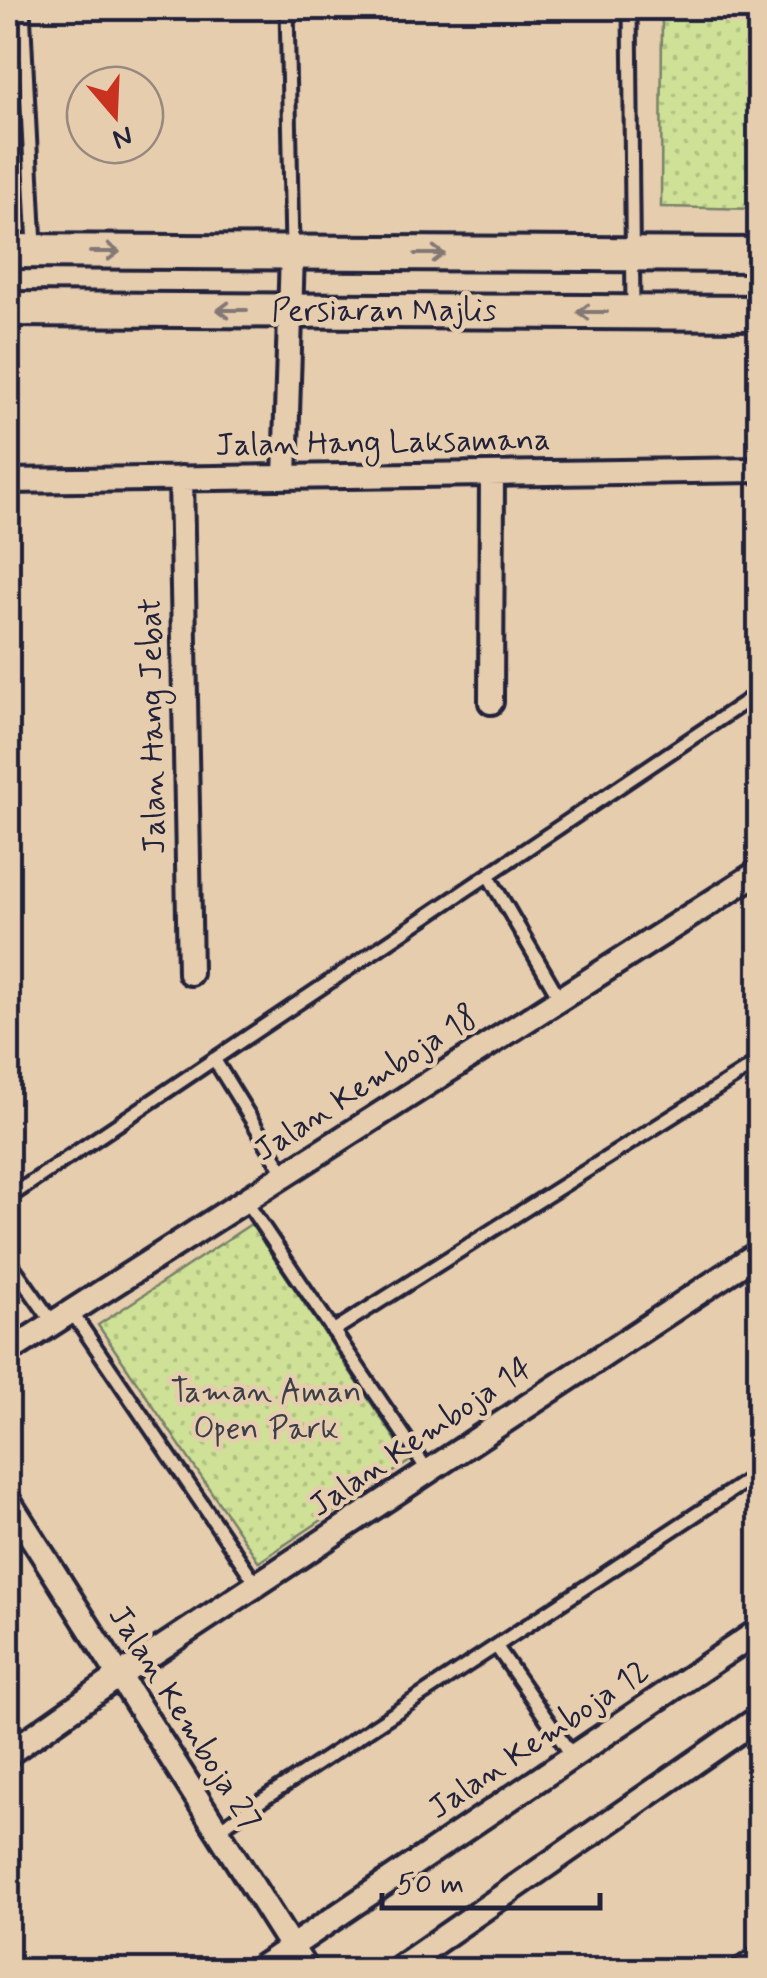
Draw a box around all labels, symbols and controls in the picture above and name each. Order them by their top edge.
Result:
north arrow [65,65,165,165]
text: N [107,116,137,157]
one-way arrow [88,242,120,262]
one-way arrow [412,244,445,264]
street label: Persiaran Majlis [271,290,497,332]
one-way arrow [217,300,250,320]
one-way arrow [577,303,609,322]
street label: Jalan Hang Laksamana [215,419,551,469]
street label: Jalan Hang Jebat [130,597,178,855]
street label: Jalan Kemboja 18 [246,996,486,1172]
street label: Jalan Kemboja 14 [302,1347,540,1527]
park label: Taman Aman Open Park [171,1371,361,1450]
street label: Jalan Kemboja 27 [98,1597,270,1839]
street label: Jalan Kemboja 12 [421,1651,657,1829]
scale bar [382,1848,600,1910]
text: 50 m [397,1865,464,1904]

